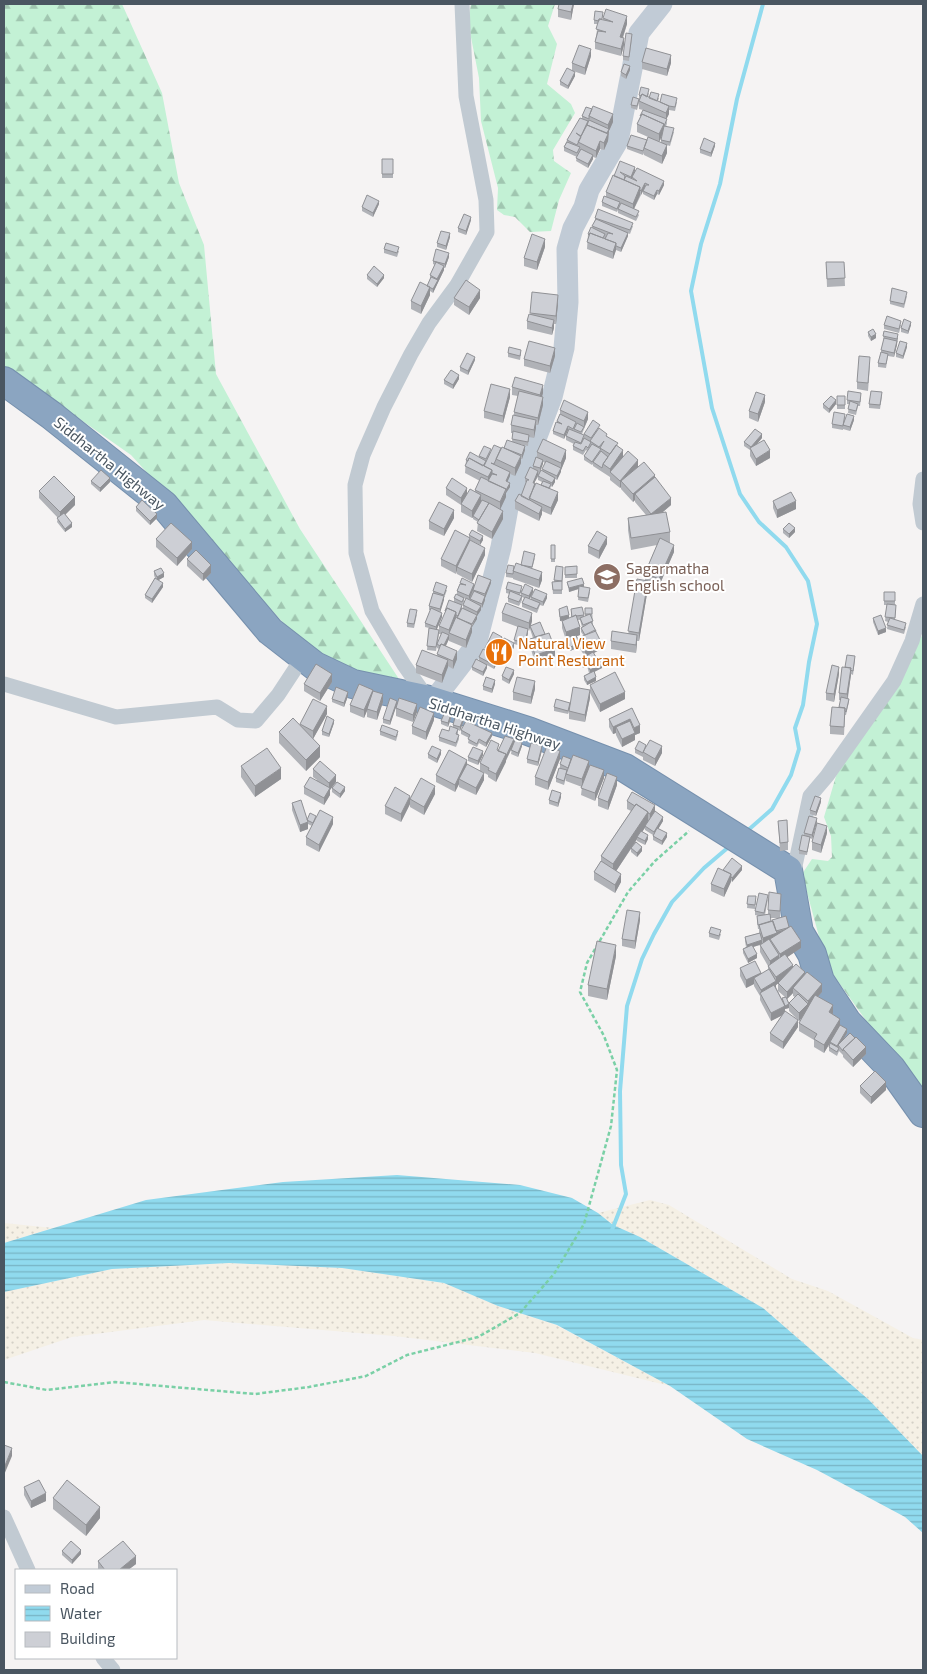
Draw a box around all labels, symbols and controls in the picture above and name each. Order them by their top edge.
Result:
street label: Siddhartha Highway [51,413,169,513]
place label: Sagarmatha English school [626,559,725,594]
school or university icon: Sagarmatha English school [592,562,622,592]
place label: Natural View Point Resturant [518,634,625,669]
restaurant icon: Natural View Point Resturant [484,637,514,667]
street label: Siddhartha Highway [427,693,563,753]
legend [15,1569,178,1659]
text: Road [60,1579,95,1597]
text: Water [60,1604,102,1622]
text: Building [60,1629,116,1647]

